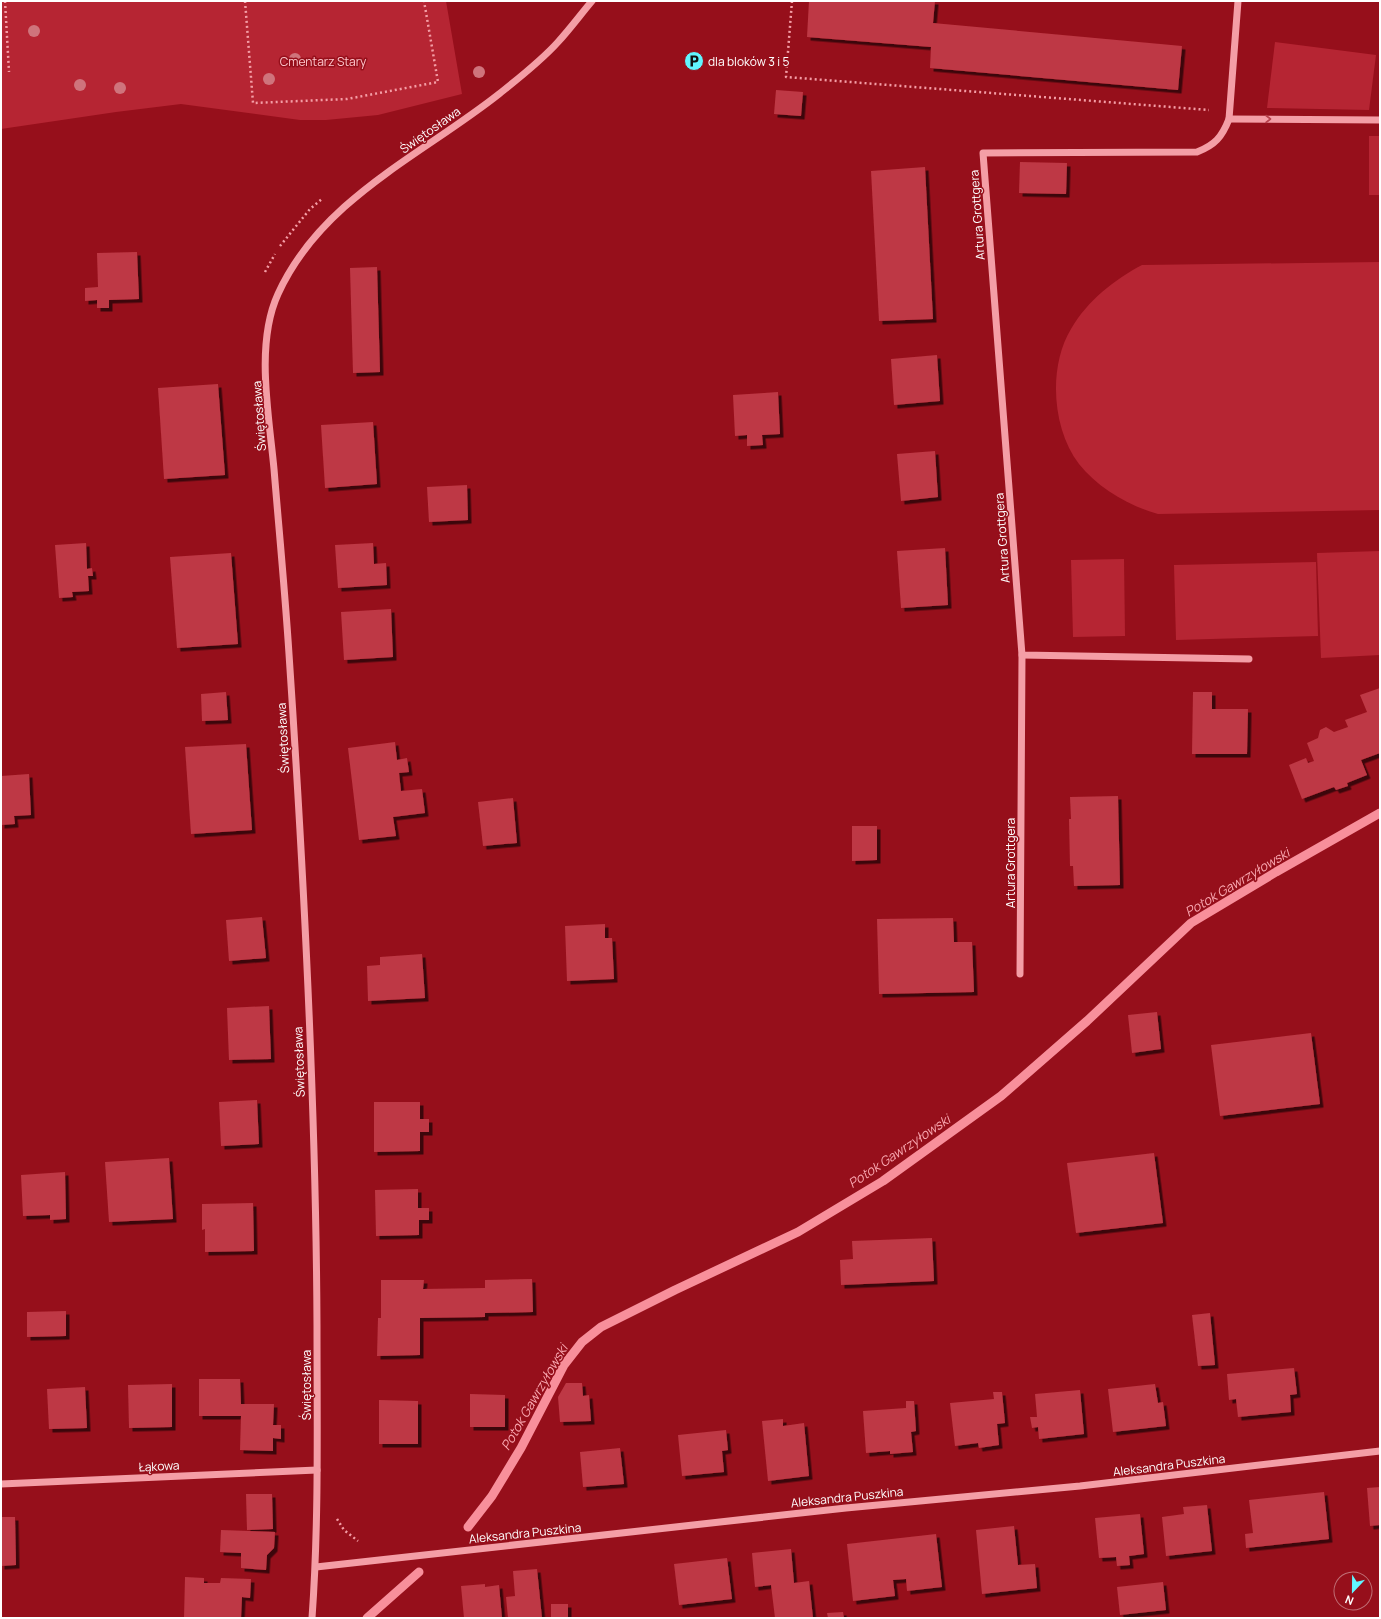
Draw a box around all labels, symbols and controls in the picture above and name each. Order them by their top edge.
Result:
parking icon: dla bloków 3 i 5 [683,50,705,72]
park label: Cmentarz Stary [280,53,367,70]
place label: dla bloków 3 i 5 [708,53,790,70]
street label: Świętosława [396,103,464,157]
one-way arrow [1265,115,1271,123]
street label: Artura Grottgera [965,169,989,261]
street label: Świętosława [248,380,270,452]
street label: Artura Grottgera [990,492,1014,584]
street label: Świętosława [273,702,293,774]
street label: Artura Grottgera [1002,818,1019,908]
water label: Potok Gawrzyłowski [1181,843,1294,920]
street label: Świętosława [289,1026,309,1098]
water label: Potok Gawrzyłowski [845,1109,955,1192]
water label: Potok Gawrzyłowski [496,1339,573,1453]
street label: Świętosława [298,1350,315,1420]
street label: Aleksandra Puszkina [1112,1450,1226,1480]
street label: Łąkowa [138,1456,180,1476]
street label: Aleksandra Puszkina [790,1483,904,1511]
street label: Aleksandra Puszkina [468,1519,582,1547]
north arrow [1333,1571,1373,1611]
text: N [1343,1592,1356,1609]

